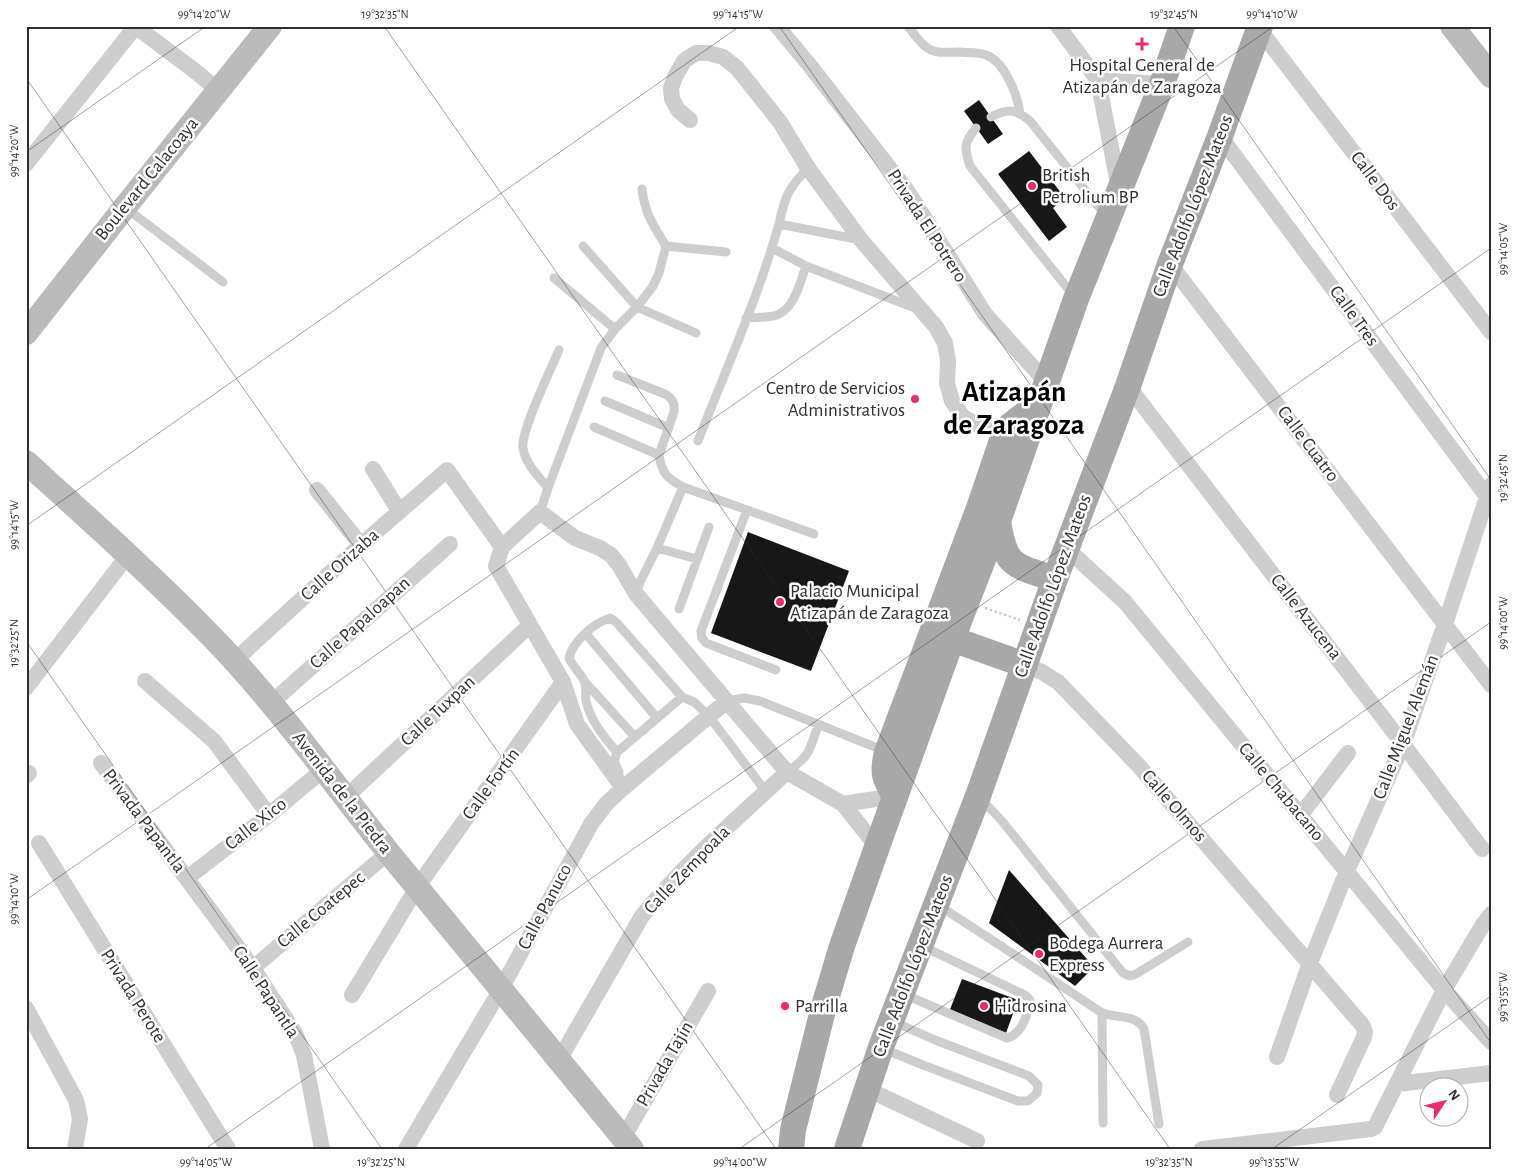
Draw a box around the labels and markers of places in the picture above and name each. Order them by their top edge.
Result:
marker: Hospital General de Atizapán de Zaragoza [1135,37,1149,51]
place label: Hospital General de Atizapán de Zaragoza [1062,56,1222,97]
place label: British Petrolium BP [1042,166,1139,207]
marker: British Petrolium BP [1026,180,1038,192]
place label: Centro de Servicios Administrativos [766,379,905,420]
marker: Centro de Servicios Administrativos [909,393,921,405]
place label: Palacio Municipal Atizapán de Zaragoza [790,582,949,623]
marker: Palacio Municipal Atizapán de Zaragoza [774,596,786,608]
place label: Bodega Aurrera Express [1049,934,1164,975]
marker: Bodega Aurrera Express [1033,948,1045,960]
place label: Parrilla [795,997,848,1016]
place label: Hidrosina [994,997,1067,1016]
marker: Parrilla [779,1000,791,1012]
marker: Hidrosina [978,1000,990,1012]

